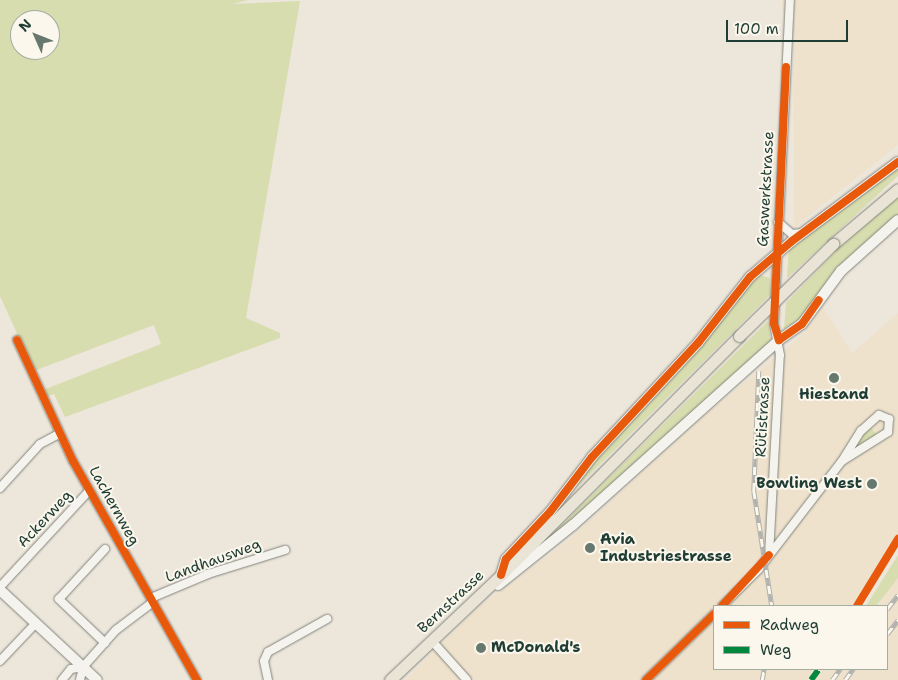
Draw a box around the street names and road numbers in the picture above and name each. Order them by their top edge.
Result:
street label: Gaswerkstrasse [754,131,778,247]
street label: Rütistrasse [752,376,774,458]
street label: Lachernweg [85,463,143,549]
street label: Ackerweg [14,487,76,551]
street label: Landhausweg [163,535,263,587]
street label: Bernstrasse [414,567,488,637]

